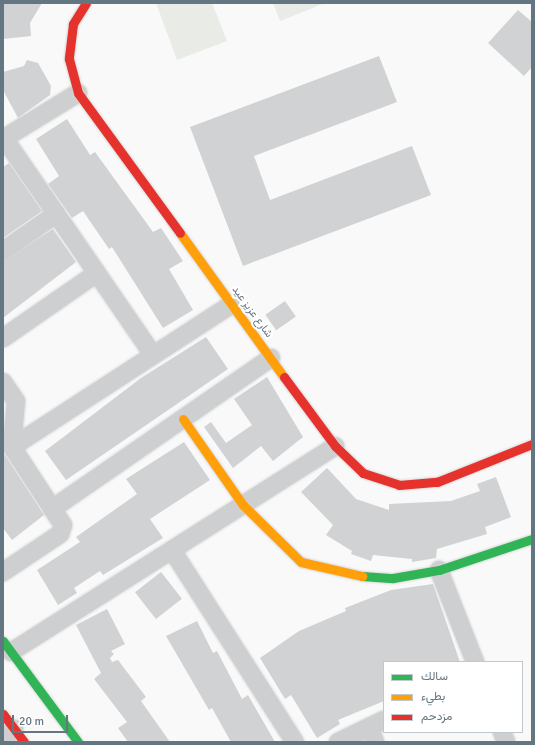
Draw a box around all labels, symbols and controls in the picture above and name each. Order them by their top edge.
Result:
street label: شارع عزيز عيد [229,284,275,340]
legend [383,661,523,733]
text: سالك [421,669,448,684]
text: بطيء [421,689,445,704]
scale bar [14,707,70,733]
text: مزدحم [421,709,452,724]
text: 20 m [19,714,44,729]

